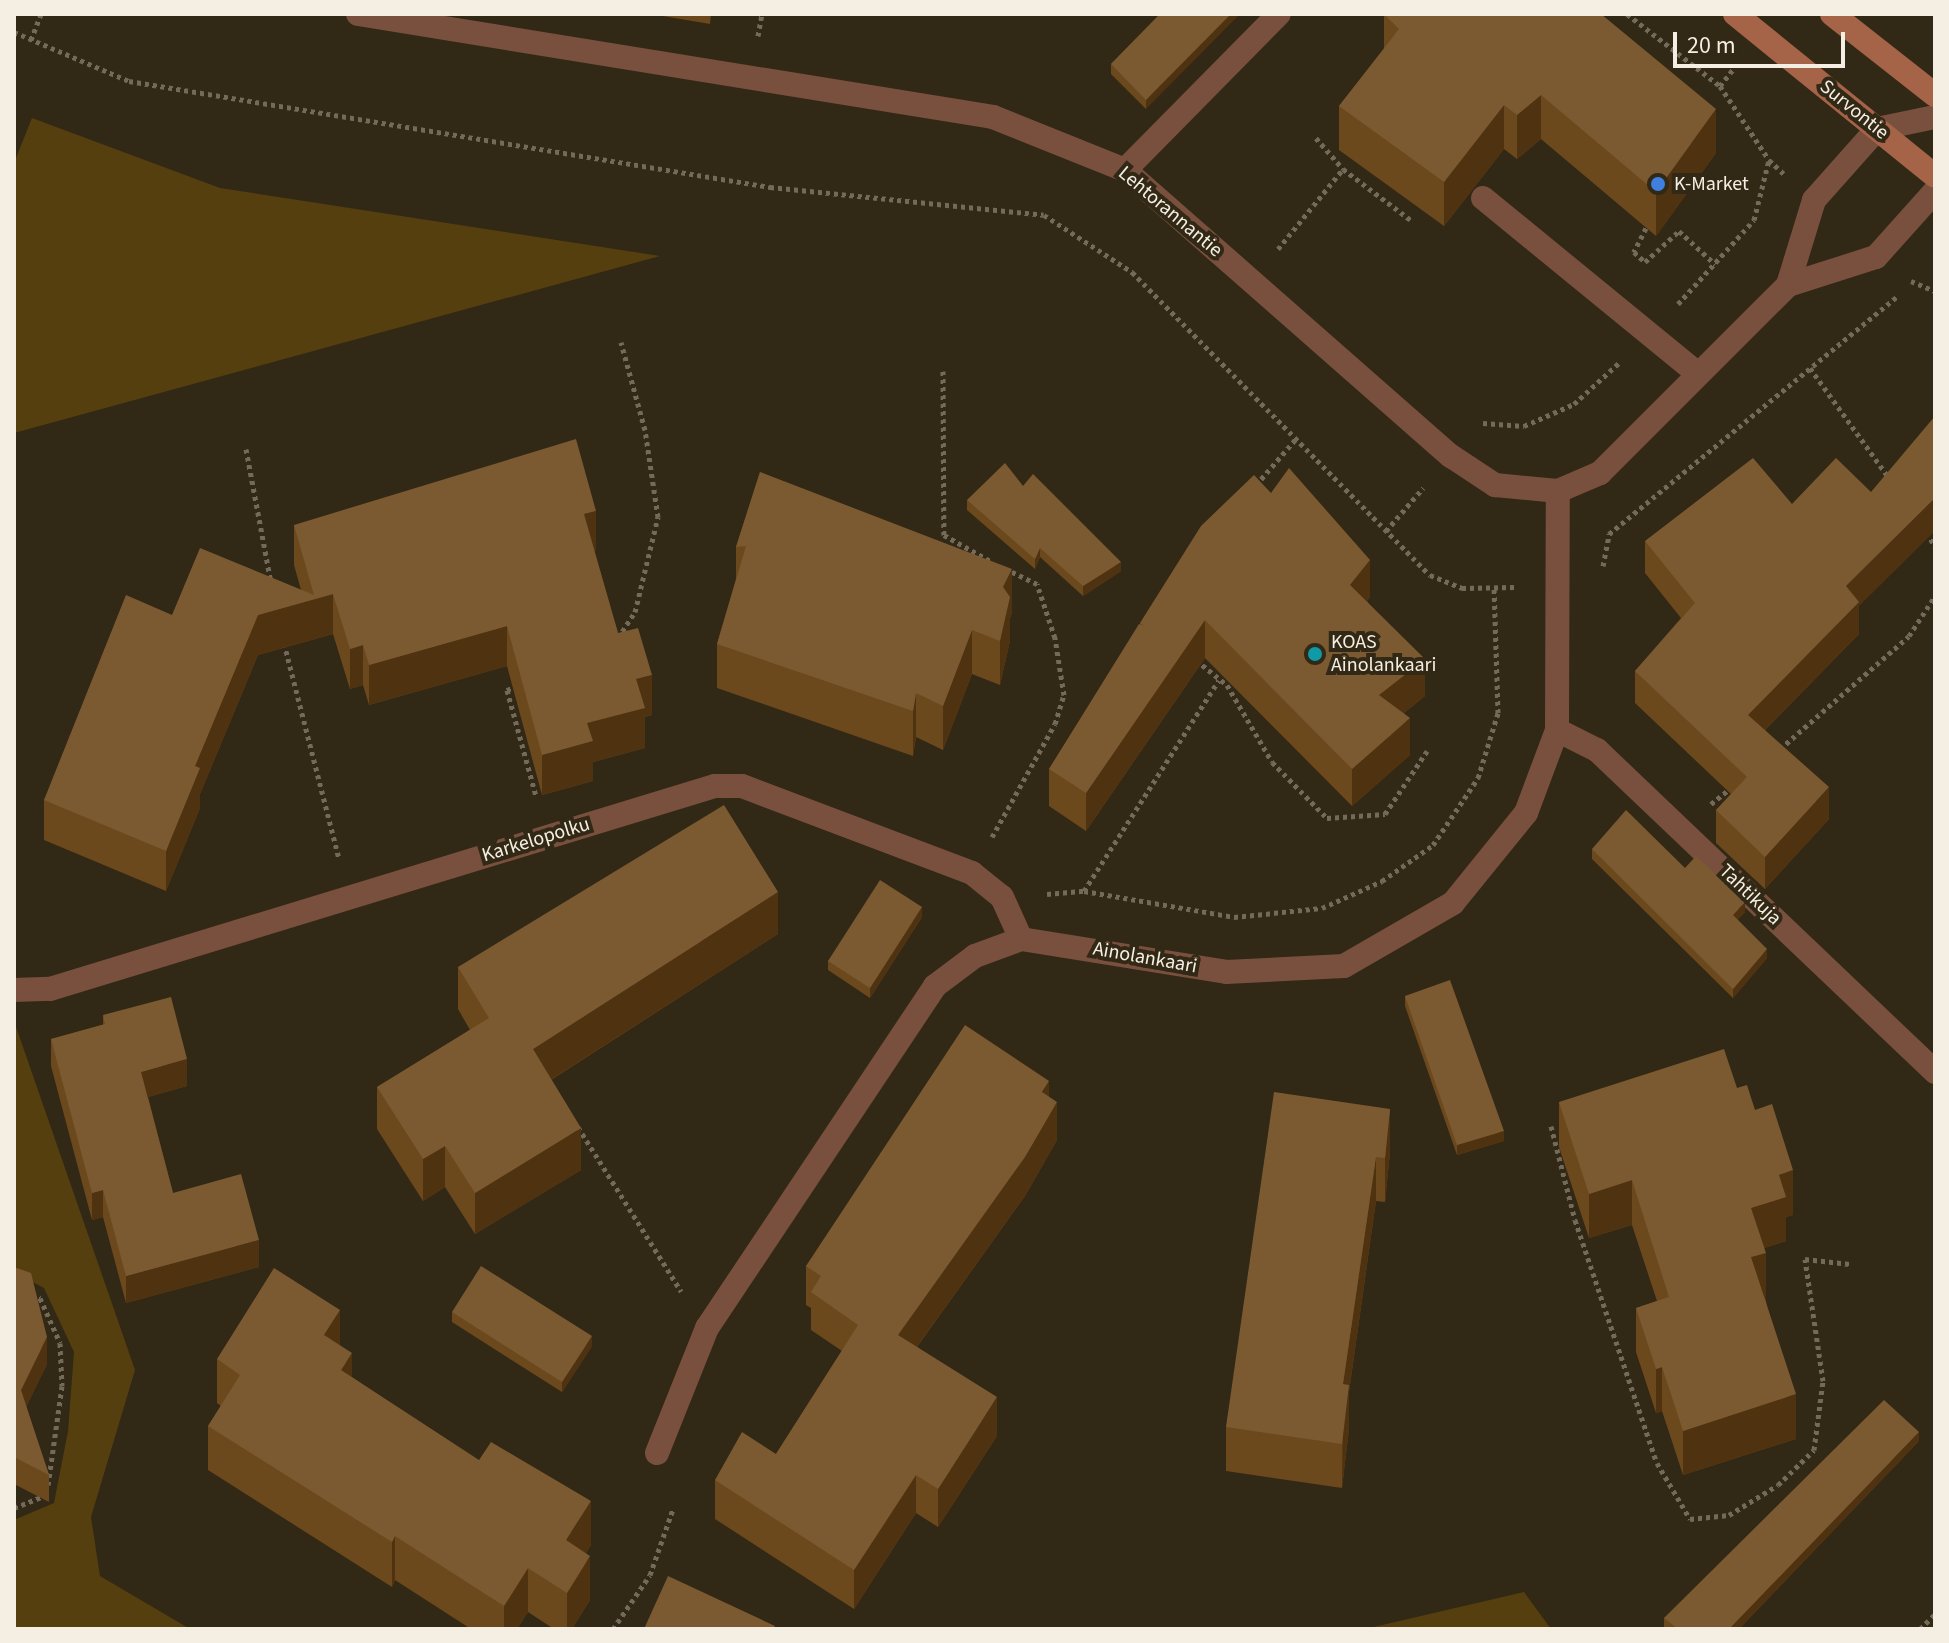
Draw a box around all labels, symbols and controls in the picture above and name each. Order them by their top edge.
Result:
scale bar [1677,16,1849,66]
text: 20 m [1687,28,1736,63]
street label: Survontie [1815,75,1893,145]
street label: Lehtorannantie [1113,161,1227,263]
place label: K-Market [1674,172,1749,196]
marker: K-Market [1649,175,1667,193]
place label: KOAS Ainolankaari [1331,630,1436,677]
marker: KOAS Ainolankaari [1306,645,1324,663]
street label: Karkelopolku [479,812,593,868]
street label: Tahtikuja [1714,859,1786,931]
street label: Ainolankaari [1091,937,1199,979]

